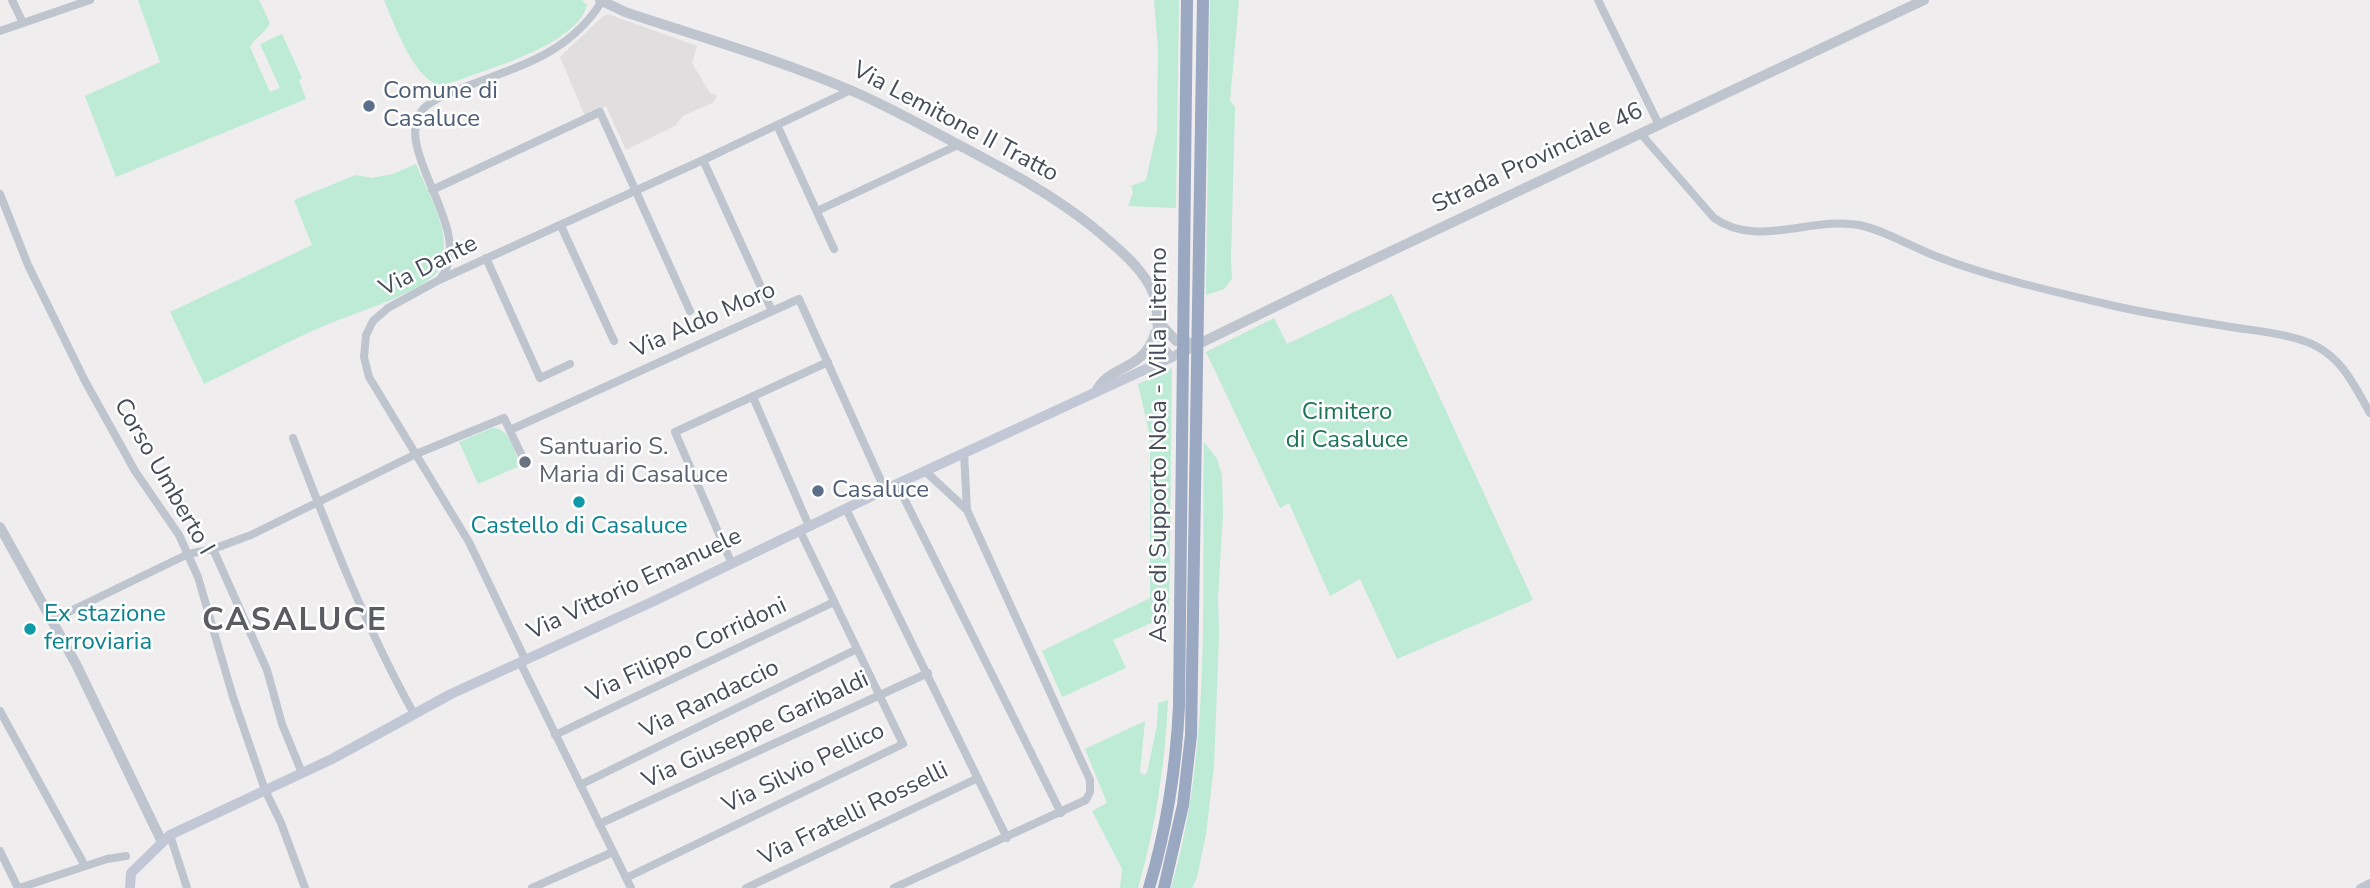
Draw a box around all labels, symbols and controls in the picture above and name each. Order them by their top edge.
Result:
street label: Via Lemitone II Tratto [847,57,1063,189]
place label: Comune di Casaluce [383,78,498,134]
street label: Strada Provinciale 46 [1428,97,1648,221]
marker: Comune di Casaluce [361,98,377,114]
street label: Via Dante [375,230,483,304]
street label: Asse di Supporto Nola - Villa Literno [1146,247,1174,643]
street label: Via Aldo Moro [628,276,780,366]
street label: Corso Umberto I [106,394,220,560]
park label: Cimitero di Casaluce [1286,399,1408,455]
place label: Santuario S. Maria di Casaluce [539,434,728,490]
marker: Santuario S. Maria di Casaluce [517,454,533,470]
place label: Casaluce [832,477,929,505]
marker: Casaluce [810,483,826,499]
marker: Castello di Casaluce [571,494,587,510]
place label: Castello di Casaluce [470,513,688,541]
street label: Via Vittorio Emanuele [523,523,747,647]
street label: Via Filippo Corridoni [582,592,792,710]
place label: Ex stazione ferroviaria [44,601,166,657]
district label: CASALUCE [203,603,387,641]
marker: Ex stazione ferroviaria [22,621,38,637]
street label: Via Randaccio [636,654,784,746]
street label: Via Giuseppe Garibaldi [638,666,874,796]
street label: Via Silvio Pellico [718,717,890,821]
street label: Via Fratelli Rosselli [755,757,953,873]

